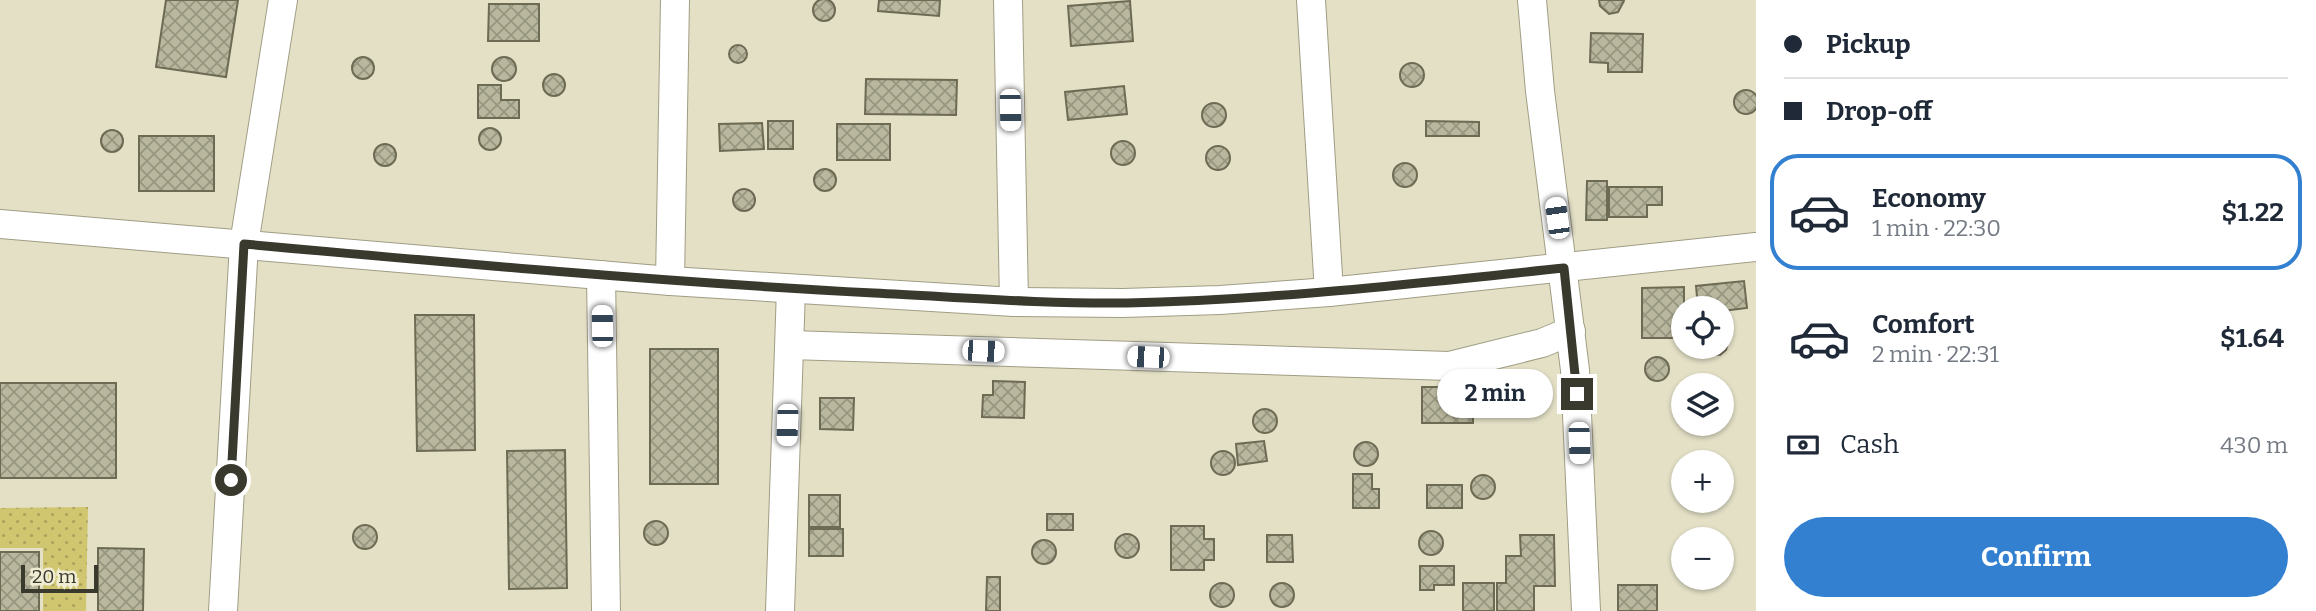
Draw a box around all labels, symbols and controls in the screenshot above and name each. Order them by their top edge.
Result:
text: Pickup [1826,29,1911,60]
car [1000,89,1021,131]
text: Drop-off [1826,96,1932,127]
icon: car [1788,181,1851,244]
text: Economy [1872,183,1986,214]
car [1544,196,1571,240]
text: $1.22 [2222,197,2284,228]
text: 1 min · 22:30 [1872,214,2001,242]
map controls [1671,296,1734,590]
button: locate [1671,296,1734,359]
car [592,305,613,347]
icon: car [1788,307,1851,370]
text: Comfort [1872,309,1975,340]
text: $1.64 [2220,323,2284,354]
car [962,340,1005,362]
text: 2 min · 22:31 [1872,340,1999,368]
car [1127,346,1170,368]
callout: 2 min [1437,370,1552,418]
button: layers [1671,373,1734,436]
route end [1561,378,1593,410]
text: 2 min [1464,379,1526,407]
car [776,404,799,446]
car [1568,422,1591,464]
icon: cash [1784,426,1822,464]
text: Cash [1840,429,1899,460]
text: 430 m [2220,431,2288,459]
button: + [1671,450,1734,513]
route start [215,464,247,496]
button: Confirm [1784,517,2288,597]
button: − [1671,527,1734,590]
scale bar [21,562,98,594]
text: 20 m [32,565,76,588]

